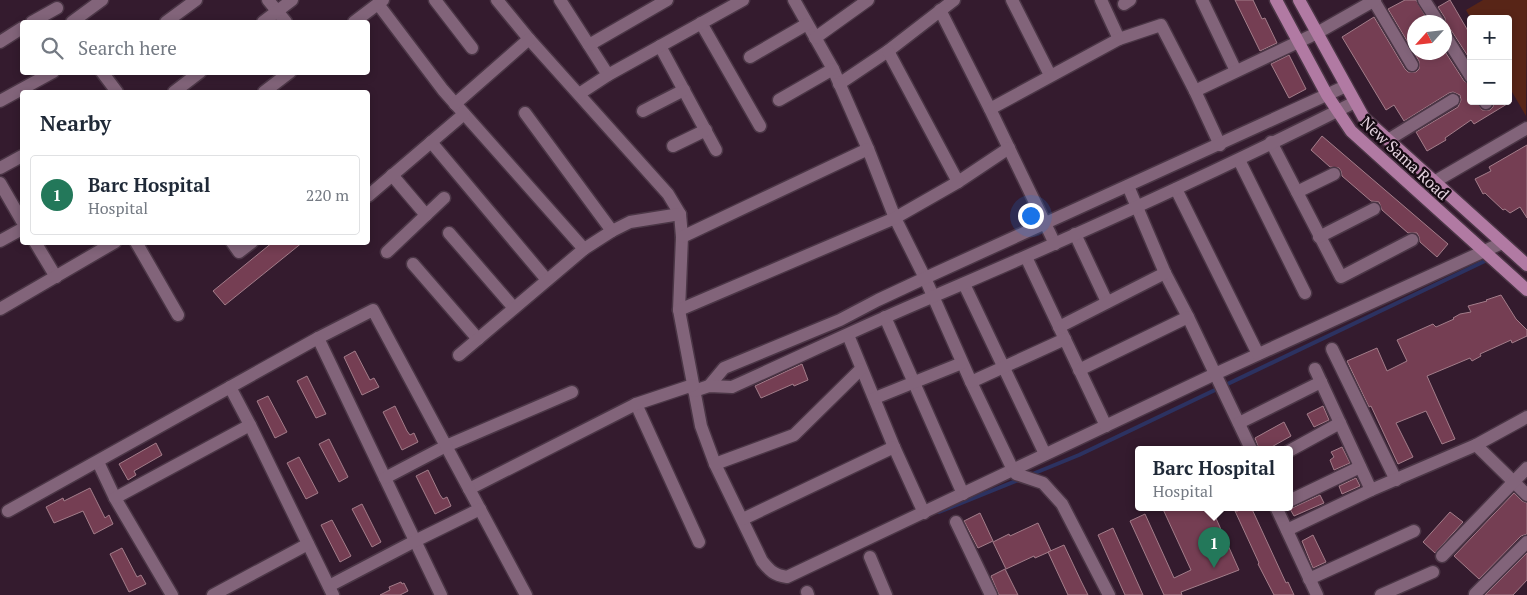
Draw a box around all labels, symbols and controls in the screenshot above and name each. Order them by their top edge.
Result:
north arrow [1407,15,1452,60]
map controls [1467,15,1512,105]
button: + [1467,15,1512,60]
search box [20,20,370,75]
icon: search [38,34,66,62]
text: Search here [78,35,177,60]
button: − [1467,60,1512,105]
text: Nearby [40,109,111,137]
street label: New Sama Road [1356,111,1454,205]
text: Barc Hospital [88,172,210,197]
text: 1 [52,184,62,206]
text: 220 m [306,184,349,206]
text: Hospital [88,197,148,219]
your location [1018,203,1044,229]
popup [1135,446,1293,511]
text: Barc Hospital [1153,455,1275,480]
text: Hospital [1153,480,1213,502]
pin: 1 [1198,527,1230,568]

